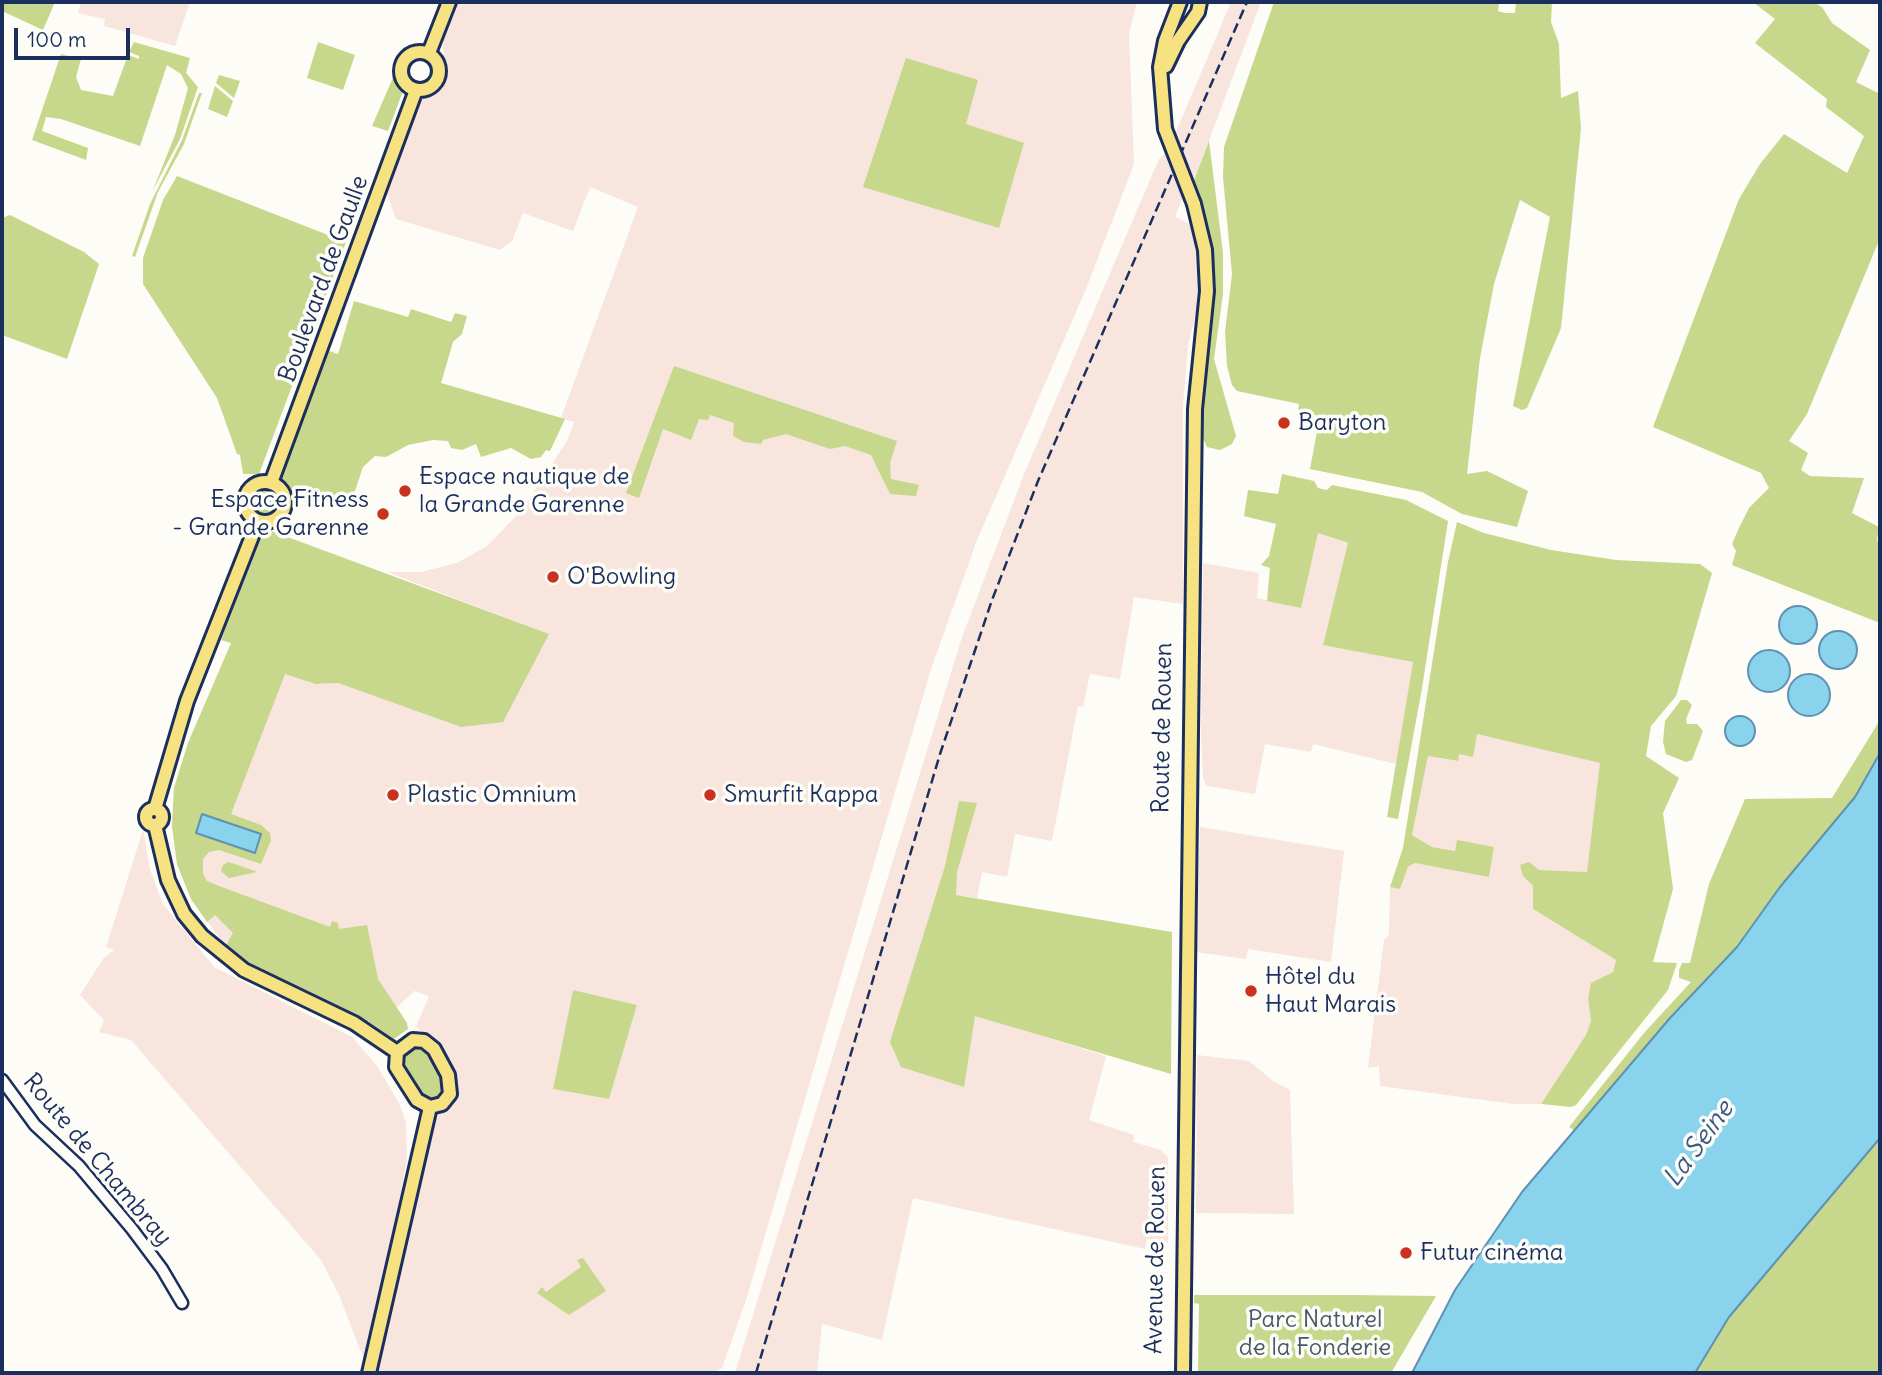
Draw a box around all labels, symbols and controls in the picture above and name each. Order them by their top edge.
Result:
scale bar [18,14,133,58]
text: 100 m [27,26,86,53]
street label: Boulevard de Gaulle [273,172,375,386]
place label: Baryton [1298,409,1386,437]
marker: Baryton [1276,415,1292,431]
place label: Espace nautique de la Grande Garenne [419,463,629,519]
marker: Espace nautique de la Grande Garenne [397,483,413,499]
place label: Espace Fitness - Grande Garenne [172,486,369,542]
marker: Espace Fitness - Grande Garenne [375,506,391,522]
place label: O'Bowling [567,563,676,591]
marker: O'Bowling [545,569,561,585]
street label: Route de Rouen [1147,642,1179,814]
place label: Plastic Omnium [407,781,577,809]
place label: Smurfit Kappa [724,781,879,809]
marker: Plastic Omnium [385,787,401,803]
marker: Smurfit Kappa [702,787,718,803]
place label: Hôtel du Haut Marais [1265,963,1396,1019]
marker: Hôtel du Haut Marais [1243,983,1259,999]
street label: Route de Chambray [17,1068,177,1252]
water label: La Seine [1657,1095,1741,1193]
street label: Avenue de Rouen [1140,1166,1172,1354]
place label: Futur cinéma [1420,1239,1563,1267]
marker: Futur cinéma [1398,1245,1414,1261]
park label: Parc Naturel de la Fonderie [1239,1306,1391,1362]

